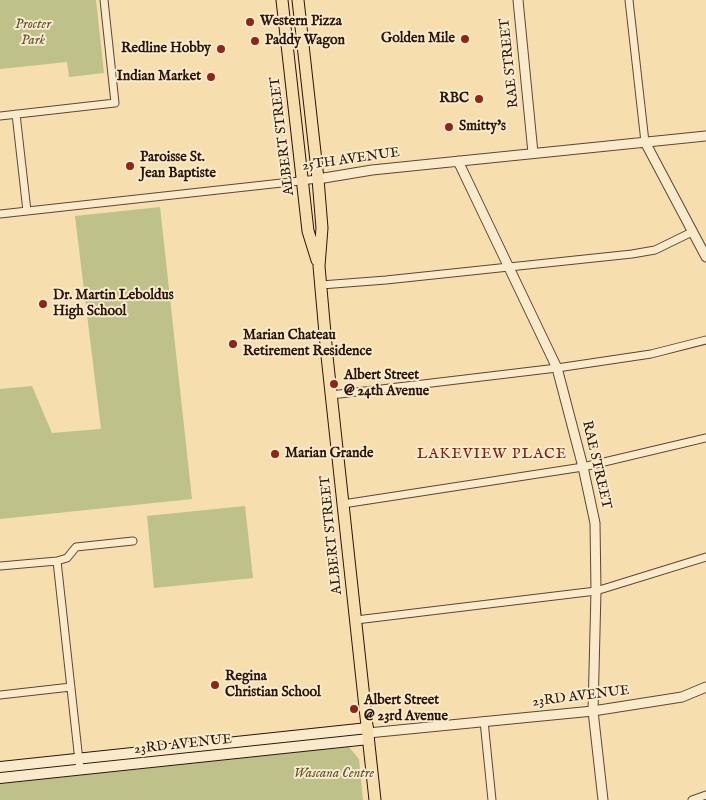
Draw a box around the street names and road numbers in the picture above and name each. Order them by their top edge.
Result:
street label: RAE STREET [497,17,523,109]
street label: ALBERT STREET [267,76,299,196]
street label: 25TH AVENUE [301,145,401,175]
street label: RAE STREET [578,419,614,511]
street label: ALBERT STREET [317,475,347,595]
street label: 23RD AVENUE [531,683,631,711]
street label: 23RD AVENUE [133,732,233,758]

